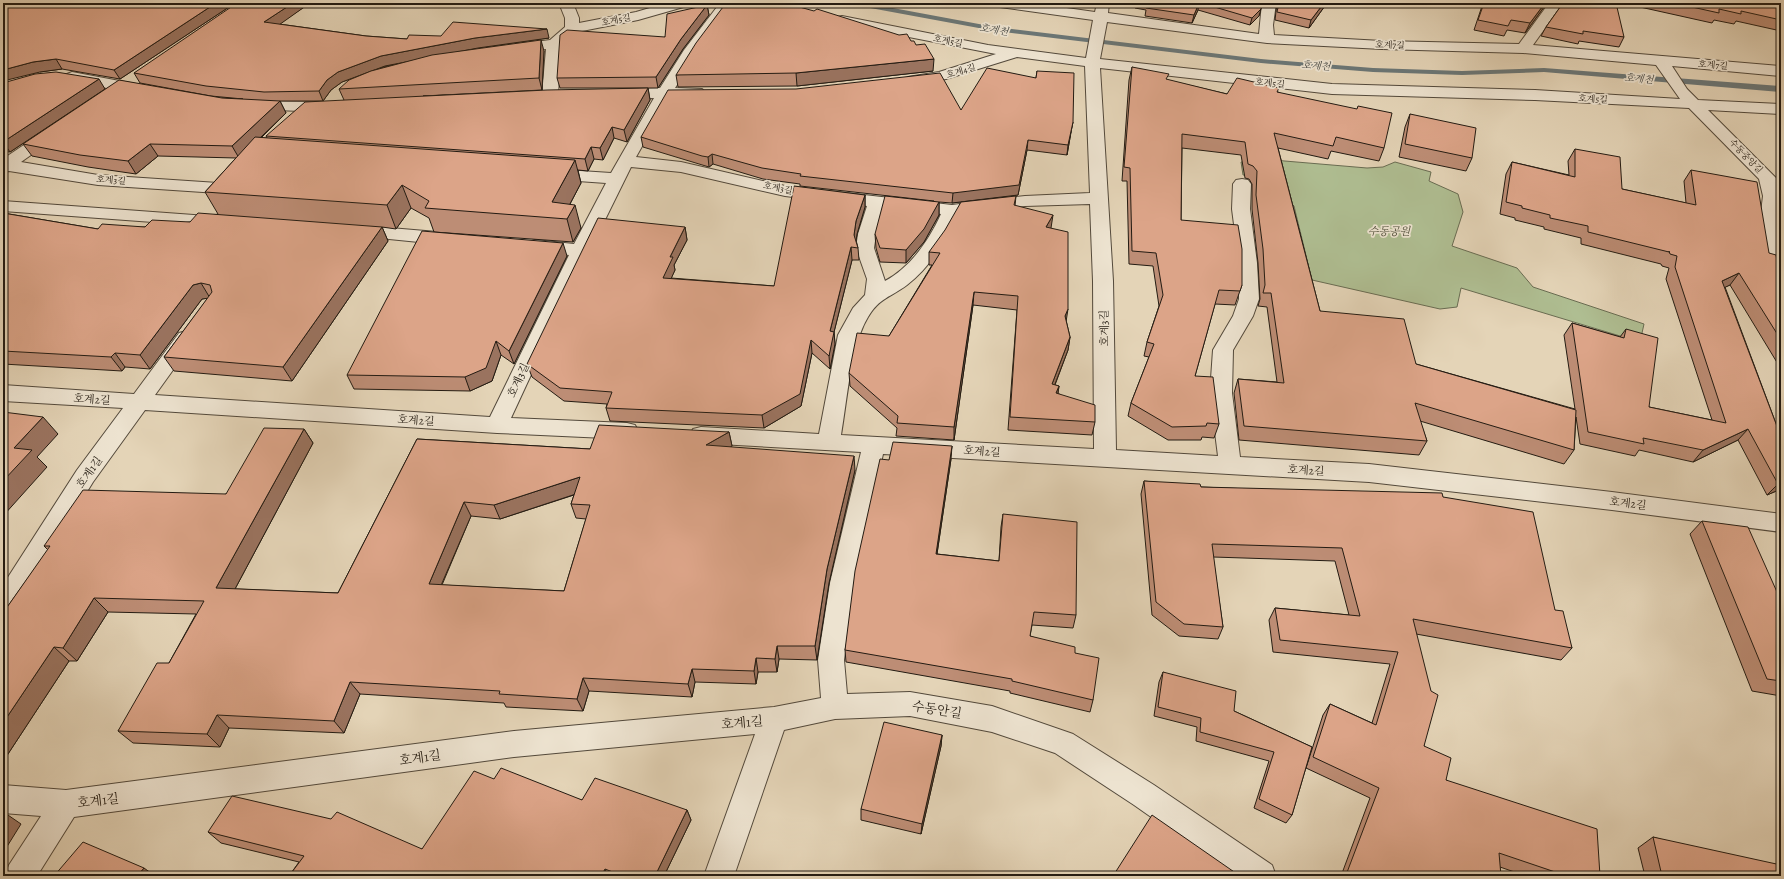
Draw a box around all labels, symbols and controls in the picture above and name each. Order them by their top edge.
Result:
street label: 호계5길 [600,11,632,29]
water label: 호계천 [979,21,1011,38]
street label: 호계5길 [932,32,964,50]
street label: 호계7길 [1375,38,1405,52]
water label: 호계천 [1301,58,1332,73]
street label: 호계7길 [1698,58,1728,72]
street label: 호계4길 [945,61,977,81]
water label: 호계천 [1624,71,1655,86]
street label: 호계5길 [1254,75,1286,91]
street label: 호계5길 [1578,92,1608,106]
street label: 수동중앙길 [1727,136,1765,176]
street label: 호계3길 [96,173,126,187]
street label: 호계3길 [762,179,794,197]
park label: 수동공원 [1368,224,1412,239]
street label: 호계3길 [1097,310,1112,346]
street label: 호계3길 [504,361,533,400]
street label: 호계2길 [73,391,111,408]
street label: 호계2길 [397,412,435,429]
street label: 호계2길 [963,443,1001,460]
street label: 호계1길 [73,453,106,491]
street label: 호계2길 [1287,462,1325,479]
street label: 호계2길 [1609,494,1647,513]
street label: 수동안길 [911,697,963,722]
street label: 호계1길 [720,712,764,733]
street label: 호계1길 [398,746,442,769]
street label: 호계1길 [76,789,120,811]

